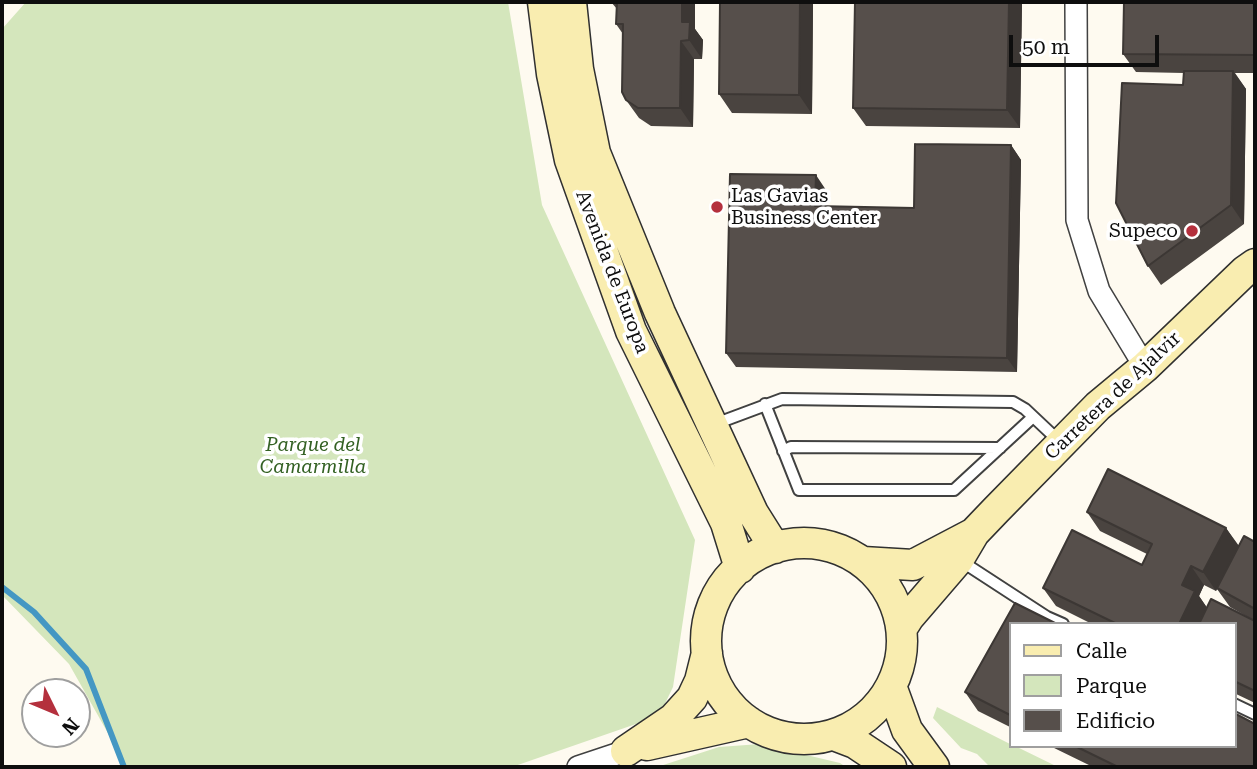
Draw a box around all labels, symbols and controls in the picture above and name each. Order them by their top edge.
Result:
scale bar [1012,21,1162,65]
text: 50 m [1022,35,1070,59]
place label: Las Gavias Business Center [731,185,877,229]
street label: Avenida de Europa [570,187,654,357]
marker: Las Gavias Business Center [709,199,725,215]
place label: Supeco [1109,220,1178,242]
marker: Supeco [1184,223,1200,239]
street label: Carretera de Ajalvir [1040,327,1186,465]
park label: Parque del Camarmilla [260,434,366,478]
legend [1009,622,1236,748]
text: Calle [1076,639,1127,663]
text: Parque [1076,674,1147,698]
north arrow [21,678,91,748]
text: Edificio [1076,709,1155,733]
text: N [57,713,84,739]

